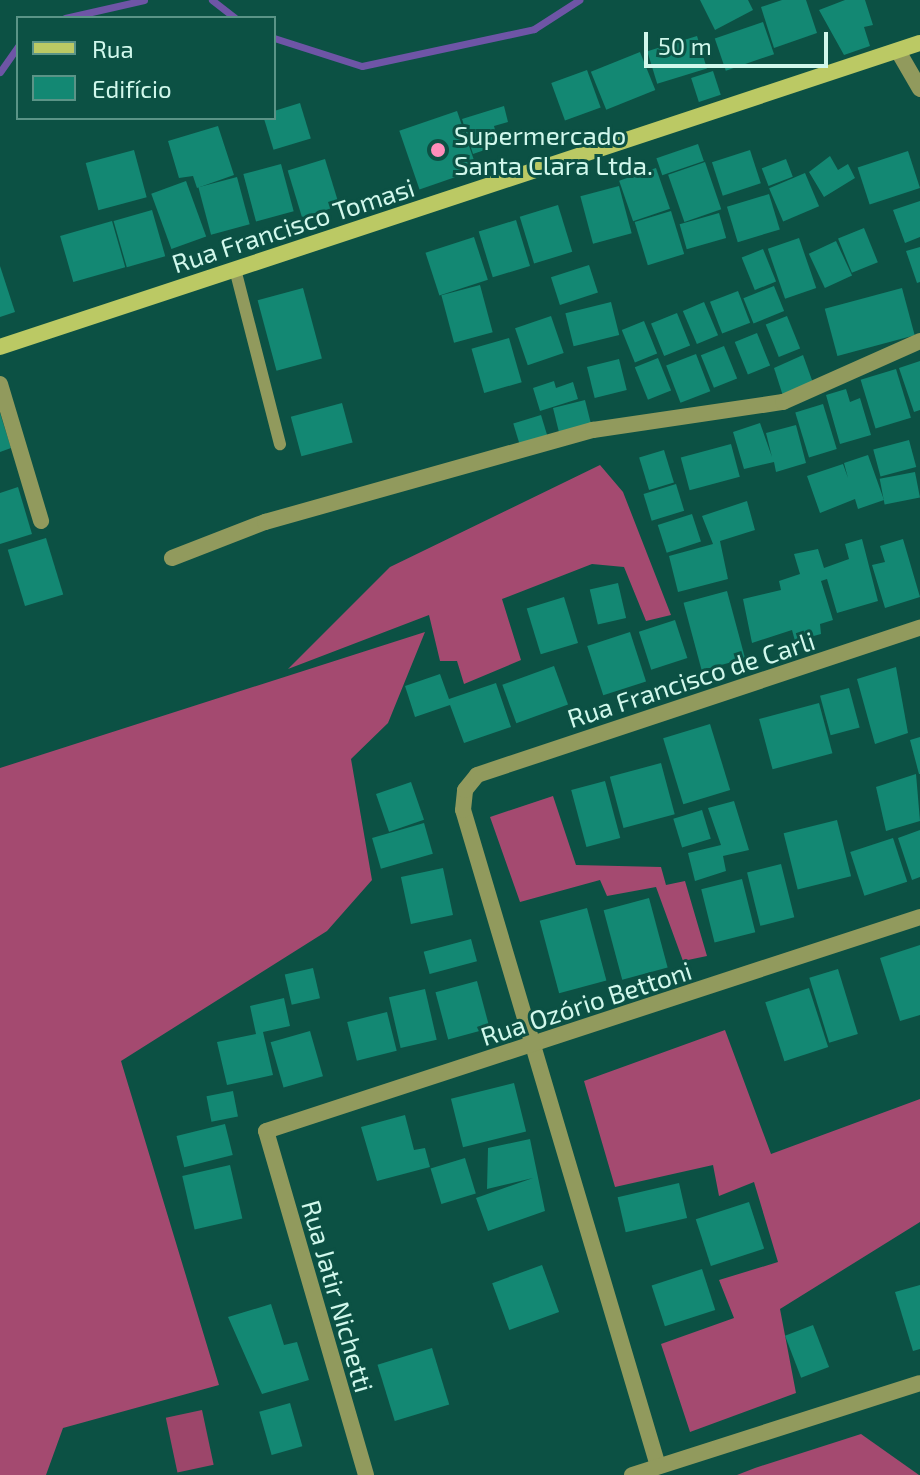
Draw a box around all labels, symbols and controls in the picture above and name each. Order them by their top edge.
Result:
legend [16,16,276,120]
scale bar [648,16,832,66]
text: 50 m [658,31,712,60]
text: Rua [92,34,134,63]
text: Edifício [92,74,172,103]
place label: Supermercado Santa Clara Ltda. [454,119,653,180]
marker: Supermercado Santa Clara Ltda. [429,141,447,159]
street label: Rua Francisco Tomasi [168,171,418,279]
street label: Rua Francisco de Carli [563,624,819,734]
street label: Rua Ozório Bettoni [477,954,695,1052]
street label: Rua Jatir Nichetti [296,1196,380,1396]

